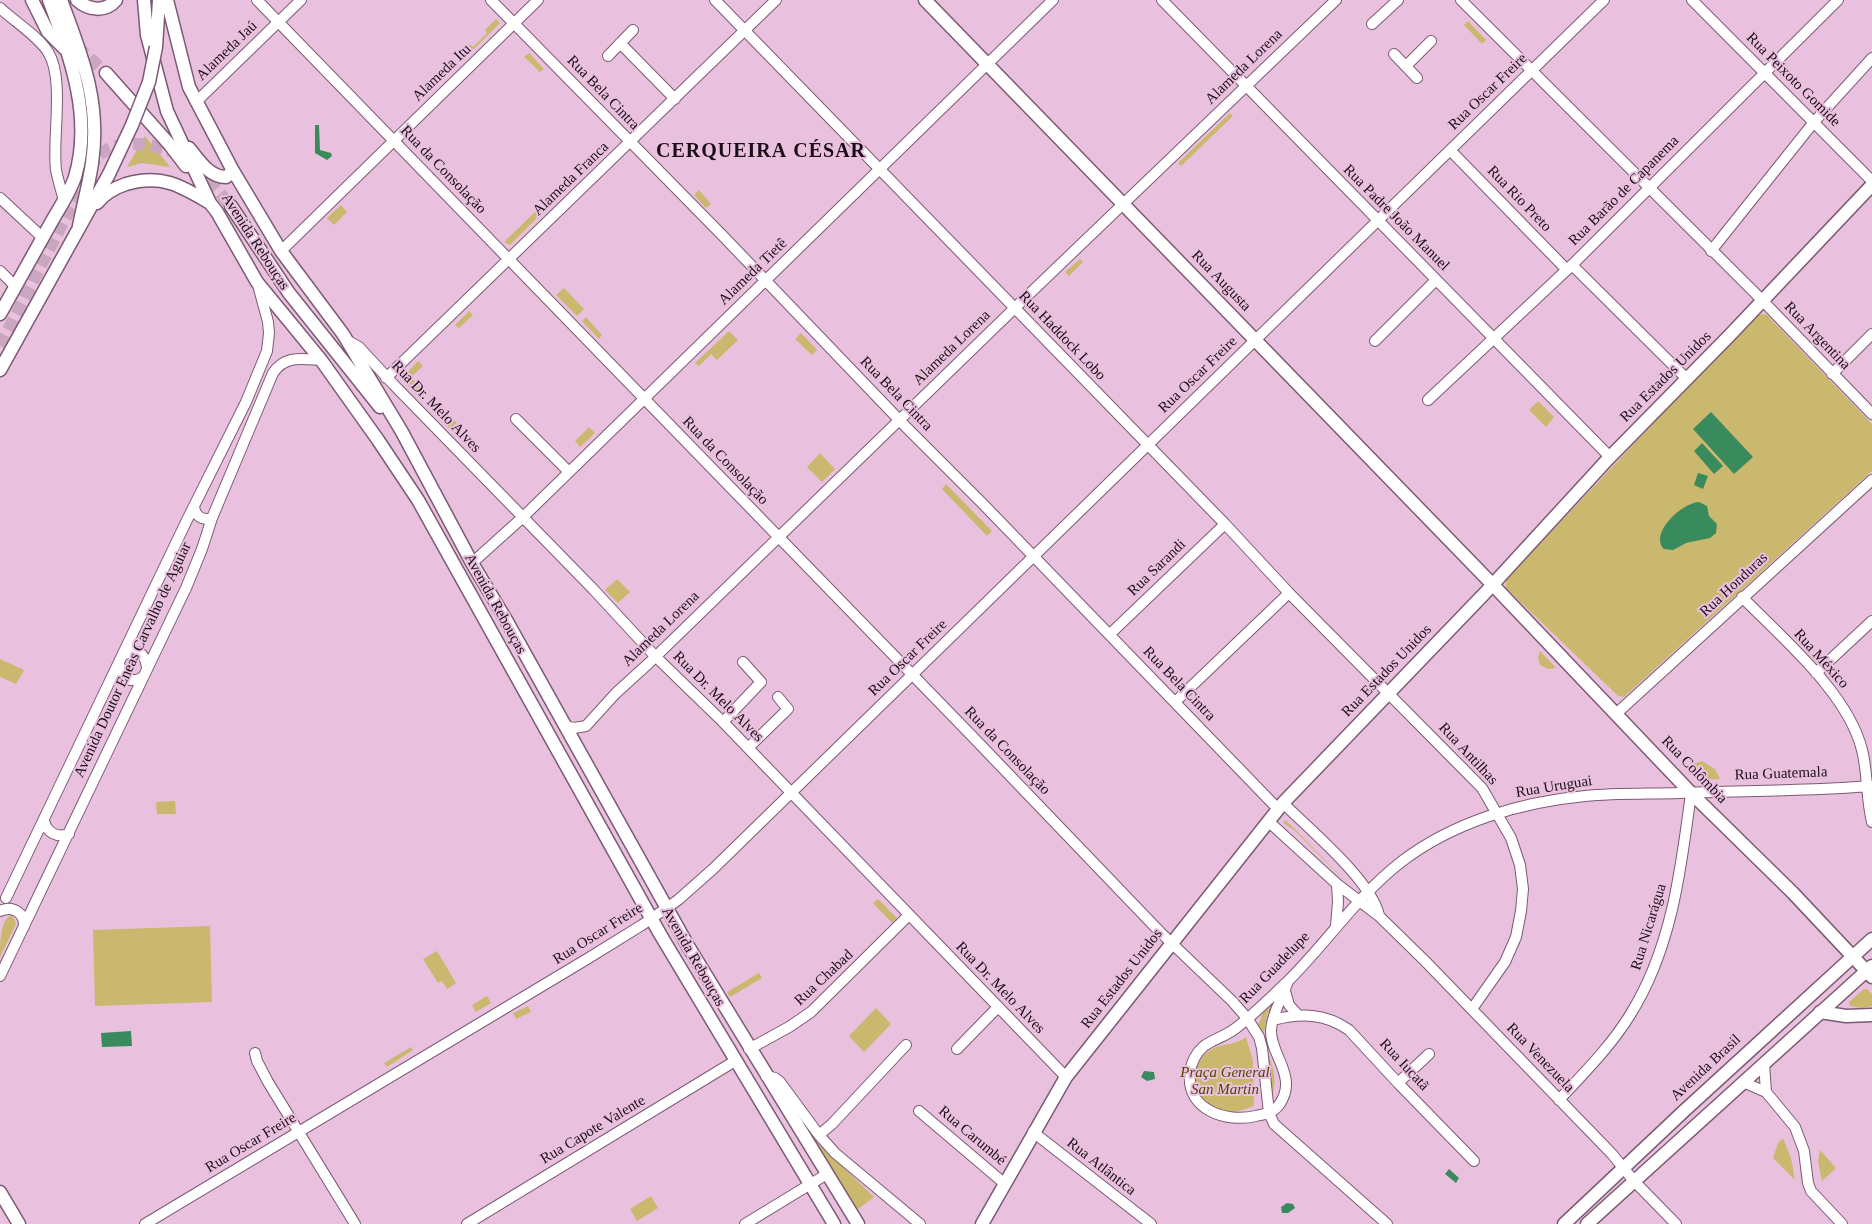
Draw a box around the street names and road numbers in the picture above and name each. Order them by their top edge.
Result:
street label: Alameda Jaú [193,17,261,85]
street label: Alameda Lorena [1202,26,1286,108]
street label: Rua Peixoto Gomide [1742,29,1844,131]
street label: Alameda Itu [409,41,475,105]
street label: Rua Oscar Freire [1445,50,1531,134]
street label: Rua Bela Cintra [563,52,643,134]
street label: Rua da Consolação [396,122,490,218]
street label: Rua Barão de Capanema [1565,132,1683,250]
street label: Alameda Franca [529,138,613,220]
street label: Rua Padre João Manuel [1339,161,1453,275]
street label: Rua Rio Preto [1483,162,1555,236]
street label: Avenida Rebouças [217,190,293,294]
street label: Alameda Tietê [715,235,791,309]
street label: Rua Augusta [1187,247,1255,315]
street label: Rua Haddock Lobo [1015,287,1109,385]
street label: Rua Argentina [1780,298,1854,374]
street label: Alameda Lorena [910,307,994,389]
street label: Rua Estados Unidos [1617,328,1715,426]
street label: Rua Oscar Freire [1155,333,1241,417]
street label: Rua Bela Cintra [856,353,936,435]
street label: Rua Dr. Melo Alves [388,357,484,457]
street label: Rua da Consolação [678,413,772,509]
street label: Rua Sarandi [1124,536,1190,600]
street label: Avenida Doutor Eneas Carvalho de Aguiar [70,539,196,781]
street label: Rua Honduras [1696,549,1772,621]
street label: Avenida Rebouças [460,551,530,657]
street label: Alameda Lorena [619,588,703,670]
street label: Rua Oscar Freire [865,616,951,700]
street label: Rua Estados Unidos [1338,621,1436,721]
street label: Rua México [1790,626,1852,692]
street label: Rua Bela Cintra [1139,643,1219,725]
street label: Rua Dr. Melo Alves [669,648,767,746]
street label: Rua da Consolação [960,703,1054,799]
street label: Rua Antilhas [1435,719,1501,789]
street label: Rua Colômbia [1657,732,1731,808]
street label: Rua Guatemala [1734,763,1828,785]
street label: Rua Uruguai [1515,772,1593,802]
street label: Rua Nicarágua [1627,882,1671,972]
street label: Rua Oscar Freire [550,899,646,969]
street label: Avenida Rebouças [657,904,729,1010]
street label: Rua Estados Unidos [1077,926,1167,1032]
street label: Rua Guadelupe [1236,928,1314,1008]
street label: Rua Dr. Melo Alves [952,938,1048,1038]
street label: Rua Chabad [791,946,857,1010]
street label: Rua Venezuela [1502,1020,1578,1096]
street label: Avenida Brasil [1667,1031,1745,1105]
street label: Rua Iucatã [1375,1035,1433,1095]
street label: Rua Capote Valente [537,1092,649,1168]
street label: Rua Carumbé [934,1102,1010,1170]
street label: Rua Oscar Freire [202,1109,300,1177]
street label: Rua Atlântica [1063,1134,1139,1200]

